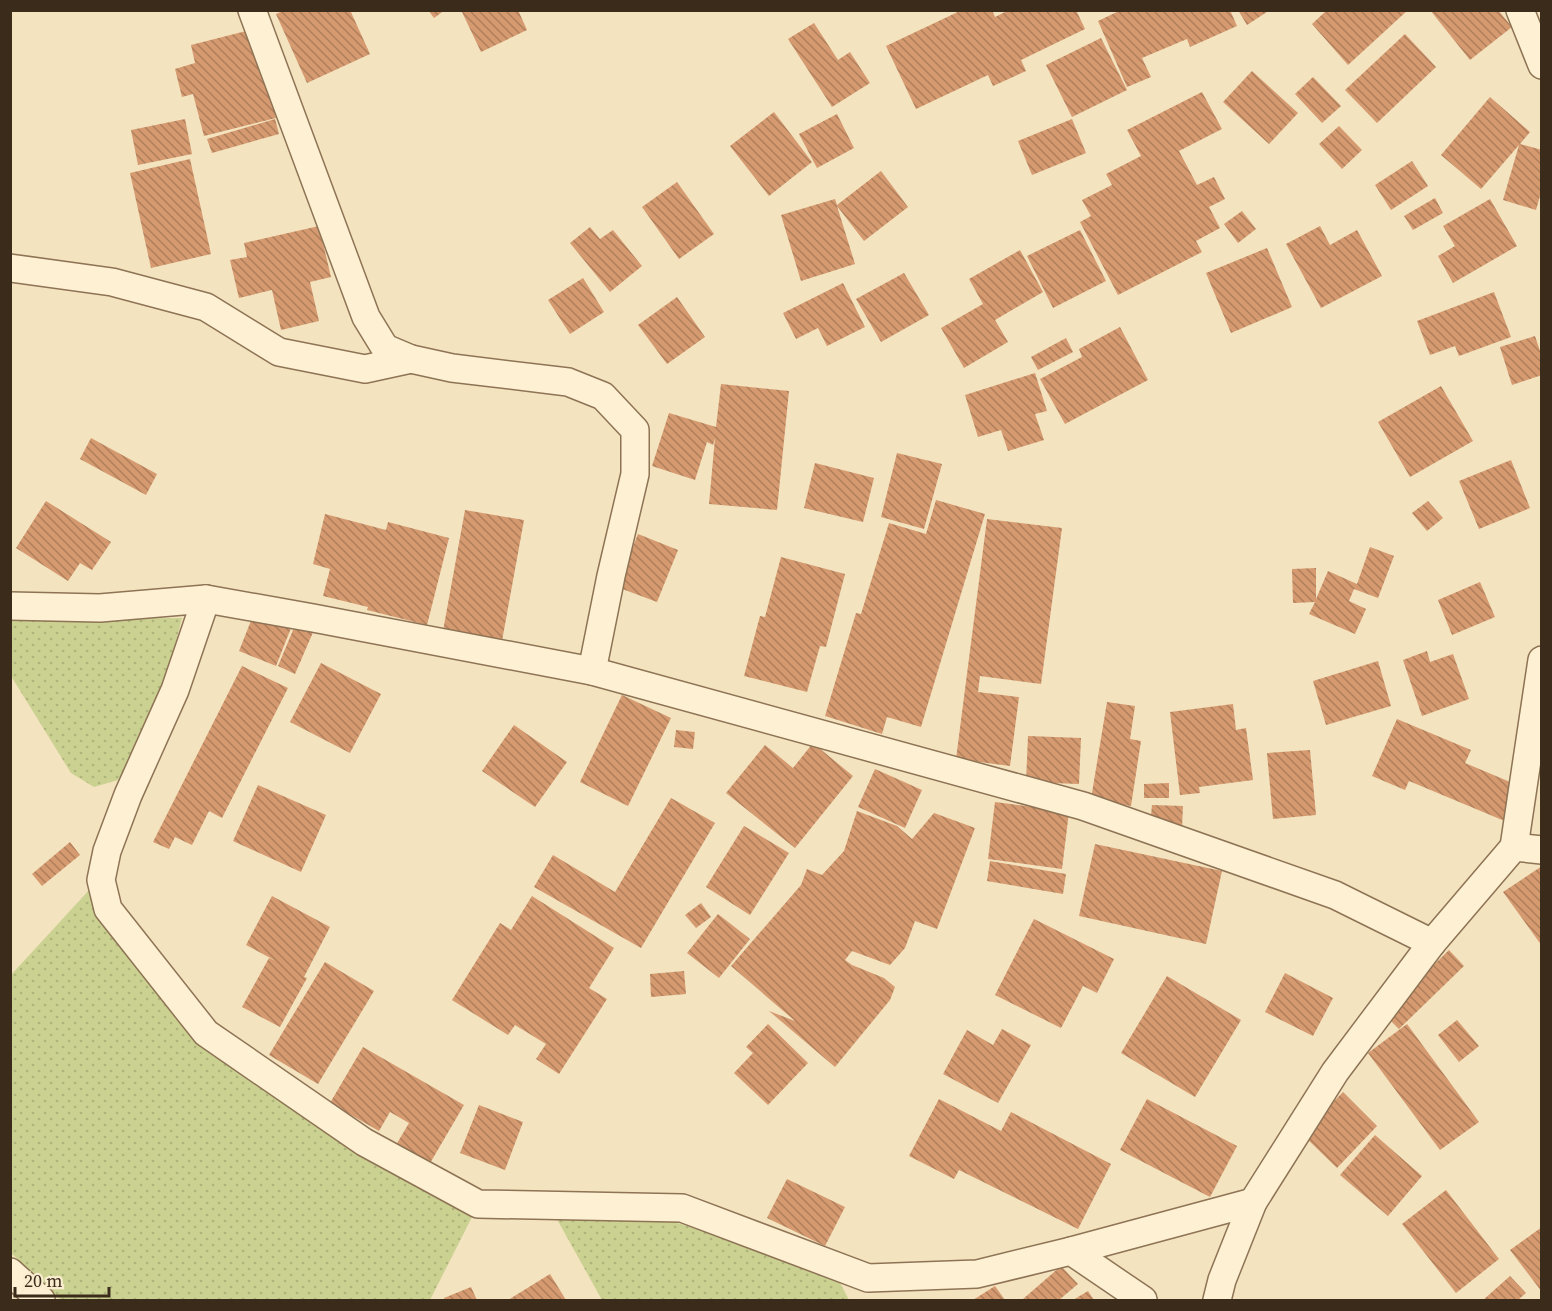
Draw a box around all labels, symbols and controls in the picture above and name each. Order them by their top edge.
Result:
scale bar [15,1260,110,1298]
text: 20 m [24,1268,62,1293]

